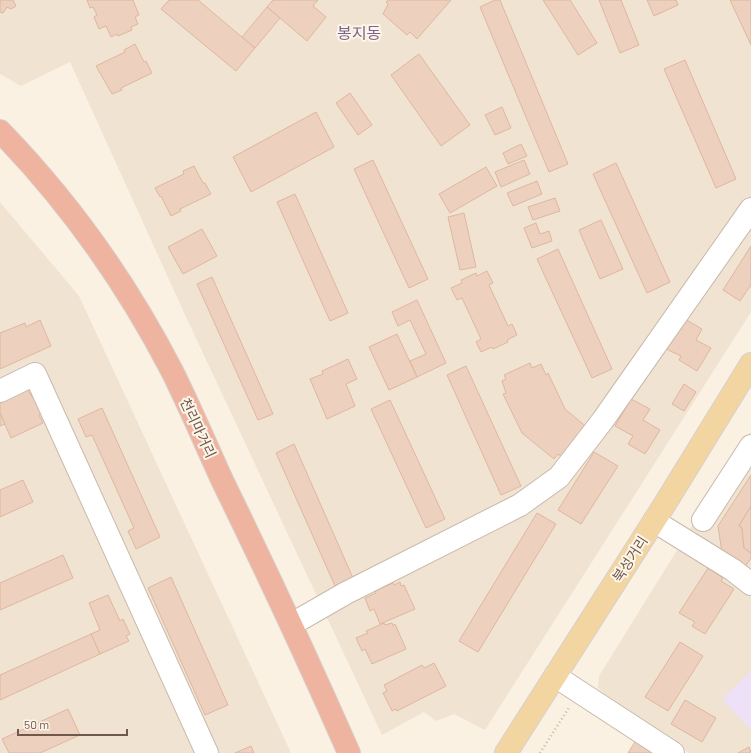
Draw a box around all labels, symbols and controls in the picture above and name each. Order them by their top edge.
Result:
district label: 봉지동 [337,23,381,42]
street label: 천리마거리 [177,395,220,461]
street label: 북성거리 [608,532,651,585]
scale bar [18,711,127,737]
text: 50 m [24,717,49,731]

